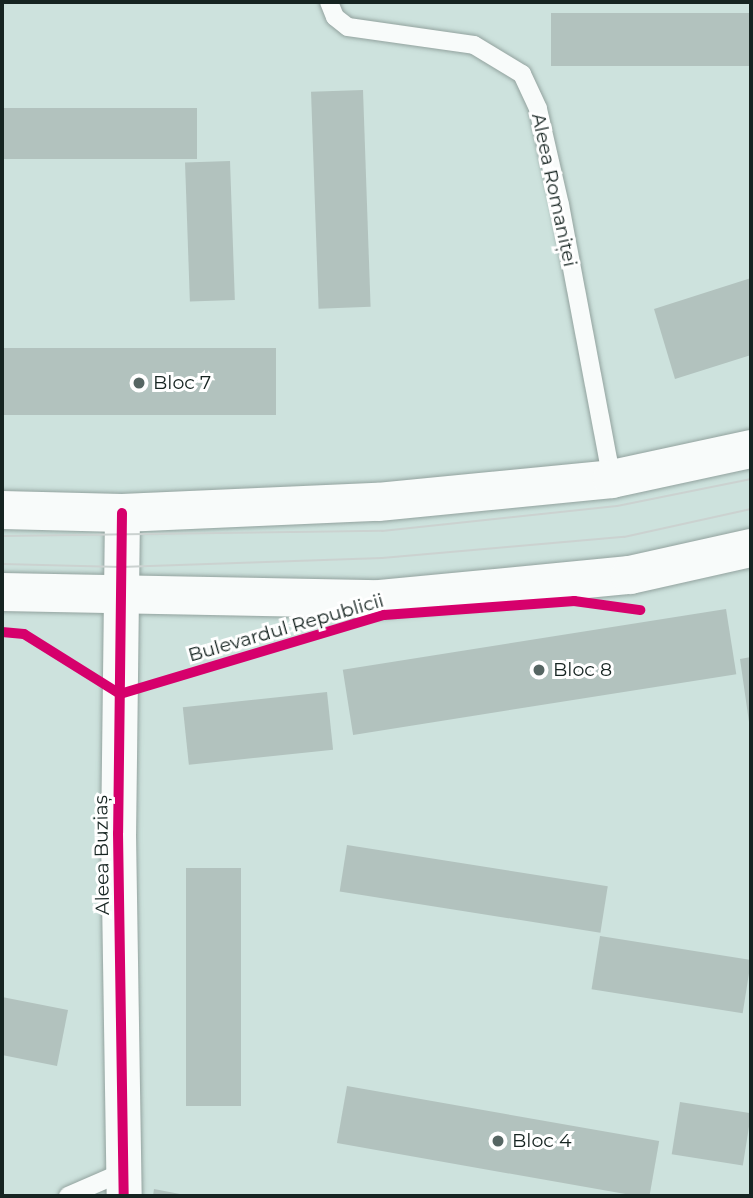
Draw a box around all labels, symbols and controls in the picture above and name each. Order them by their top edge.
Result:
street label: Aleea Romaniței [527,111,581,269]
place label: Bloc 7 [153,372,211,394]
marker: Bloc 7 [131,375,147,391]
street label: Bulevardul Republicii [186,589,386,667]
place label: Bloc 8 [553,659,612,681]
marker: Bloc 8 [531,662,547,678]
street label: Aleea Buziaș [90,795,114,915]
place label: Bloc 4 [512,1130,572,1152]
marker: Bloc 4 [490,1133,506,1149]

